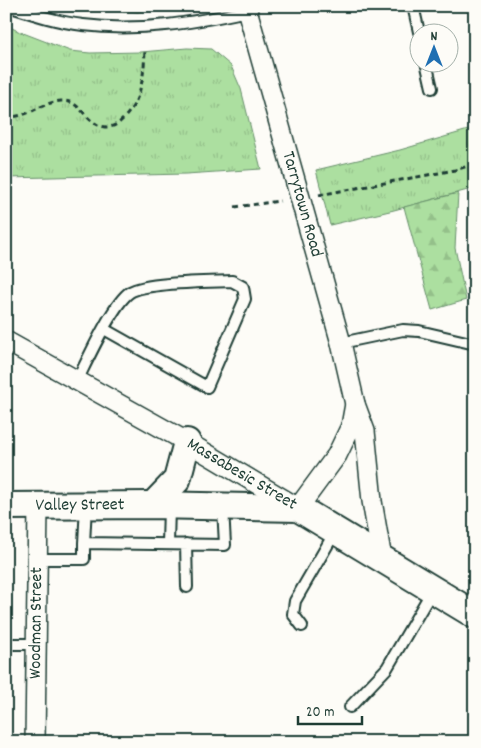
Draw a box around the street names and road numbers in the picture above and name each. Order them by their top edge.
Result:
street label: Tarrytown Road [275,149,329,260]
street label: Massabesic Street [182,432,302,517]
street label: Valley Street [35,493,125,518]
street label: Woodman Street [23,567,50,679]

